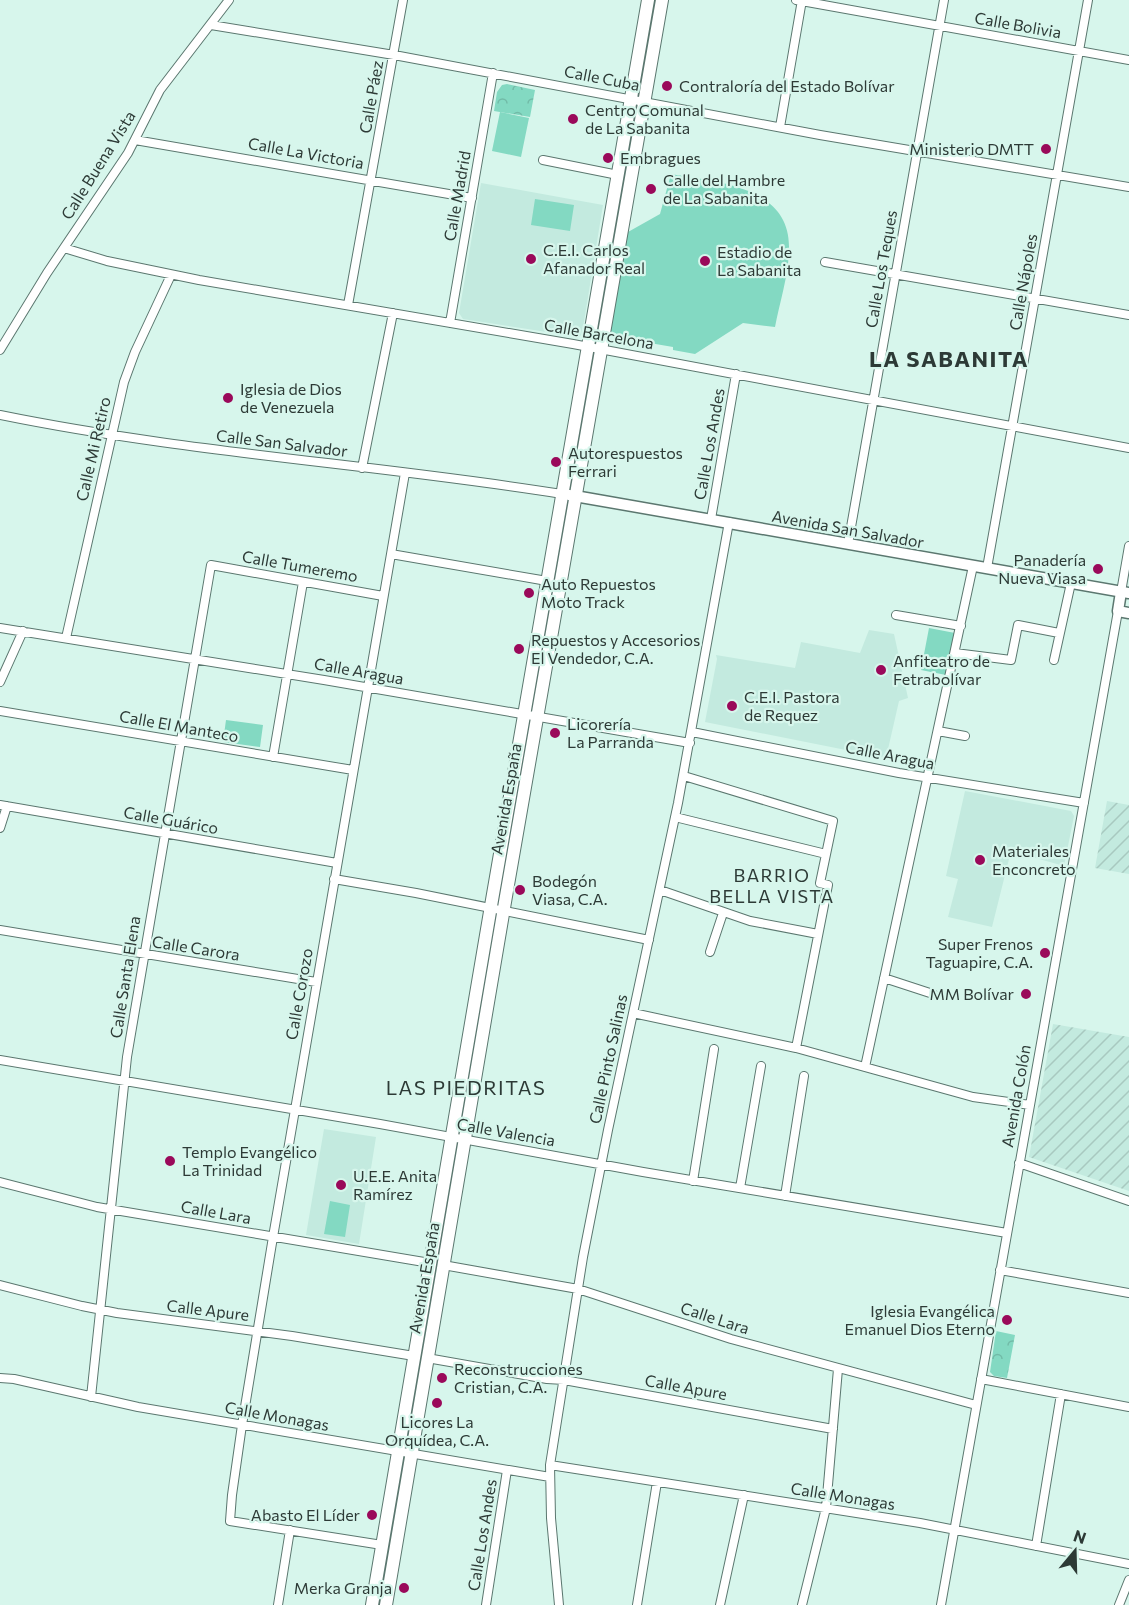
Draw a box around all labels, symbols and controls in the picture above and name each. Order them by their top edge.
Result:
street label: Calle Bolivia [973,8,1063,41]
street label: Calle Páez [355,59,386,135]
street label: Calle Cuba [563,61,642,94]
place label: Contraloría del Estado Bolívar [679,76,895,95]
marker: Contraloría del Estado Bolívar [660,79,674,93]
place label: Centro Comunal de La Sabanita [585,100,704,137]
street label: Calle Buena Vista [57,107,139,223]
marker: Centro Comunal de La Sabanita [566,112,580,126]
street label: Calle La Victoria [247,133,366,172]
place label: Ministerio DMTT [909,139,1034,158]
marker: Ministerio DMTT [1039,142,1053,156]
place label: Embragues [620,148,701,167]
street label: Calle Madrid [439,149,474,243]
marker: Embragues [601,151,615,165]
place label: Calle del Hambre de La Sabanita [663,170,785,207]
marker: Calle del Hambre de La Sabanita [644,182,658,196]
street label: Calle Los Teques [861,208,900,329]
street label: Calle Nápoles [1005,232,1040,332]
place label: C.E.I. Carlos Afanador Real [543,240,645,277]
place label: Estadio de La Sabanita [717,242,801,279]
marker: C.E.I. Carlos Afanador Real [524,252,538,266]
marker: Estadio de La Sabanita [698,254,712,268]
street label: Calle Barcelona [543,314,656,353]
district label: LA SABANITA [869,345,1029,372]
place label: Iglesia de Dios de Venezuela [240,379,342,416]
street label: Calle Los Andes [689,387,728,501]
marker: Iglesia de Dios de Venezuela [221,391,235,405]
street label: Calle Mi Retiro [71,395,114,503]
street label: Calle San Salvador [215,425,350,460]
place label: Autorespuestos Ferrari [568,443,683,480]
marker: Autorespuestos Ferrari [549,455,563,469]
street label: Avenida San Salvador [771,506,926,551]
street label: Calle Tumeremo [241,546,359,585]
place label: Panadería Nueva Viasa [998,550,1086,587]
marker: Panadería Nueva Viasa [1091,562,1105,576]
place label: Auto Repuestos Moto Track [541,574,656,611]
marker: Auto Repuestos Moto Track [522,586,536,600]
place label: Repuestos y Accesorios El Vendedor, C.A. [531,630,700,667]
marker: Repuestos y Accesorios El Vendedor, C.A. [512,642,526,656]
place label: Anfiteatro de Fetrabolívar [893,651,990,688]
street label: Calle Aragua [313,653,405,688]
marker: Anfiteatro de Fetrabolívar [874,663,888,677]
place label: C.E.I. Pastora de Requez [744,687,840,724]
marker: C.E.I. Pastora de Requez [725,699,739,713]
street label: Calle El Manteco [118,706,240,745]
place label: Licorería La Parranda [567,714,654,751]
marker: Licorería La Parranda [548,726,562,740]
street label: Calle Aragua [844,737,936,772]
street label: Avenida España [486,742,525,856]
street label: Calle Guárico [122,802,220,837]
place label: Materiales Enconcreto [992,841,1076,878]
marker: Materiales Enconcreto [973,853,987,867]
district label: BARRIO BELLA VISTA [709,864,835,907]
place label: Bodegón Viasa, C.A. [532,871,607,908]
marker: Bodegón Viasa, C.A. [513,883,527,897]
street label: Calle Santa Elena [105,914,144,1039]
street label: Calle Carora [151,931,241,964]
place label: Super Frenos Taguapire, C.A. [925,934,1033,971]
marker: Super Frenos Taguapire, C.A. [1038,946,1052,960]
street label: Calle Corozo [281,947,316,1041]
place label: MM Bolívar [929,984,1015,1003]
marker: MM Bolívar [1019,987,1033,1001]
street label: Calle Pinto Salinas [584,992,631,1125]
street label: Avenida Colón [997,1043,1034,1149]
district label: LAS PIEDRITAS [386,1075,546,1099]
street label: Calle Valencia [455,1114,557,1150]
place label: Templo Evangélico La Trinidad [182,1142,317,1179]
marker: Templo Evangélico La Trinidad [163,1154,177,1168]
place label: U.E.E. Anita Ramírez [353,1166,437,1203]
marker: U.E.E. Anita Ramírez [334,1178,348,1192]
street label: Calle Lara [179,1196,253,1227]
street label: Avenida España [404,1221,443,1335]
street label: Calle Apure [166,1295,250,1324]
street label: Calle Lara [678,1298,752,1338]
place label: Iglesia Evangélica Emanuel Dios Eterno [845,1301,995,1338]
marker: Iglesia Evangélica Emanuel Dios Eterno [1000,1313,1014,1327]
place label: Reconstrucciones Cristian, C.A. [454,1359,583,1396]
street label: Calle Apure [644,1370,729,1403]
marker: Reconstrucciones Cristian, C.A. [435,1371,449,1385]
marker: Licores La Orquídea, C.A. [430,1396,444,1410]
street label: Calle Monagas [223,1397,331,1434]
place label: Licores La Orquídea, C.A. [385,1412,489,1449]
street label: Calle Los Andes [463,1478,500,1592]
street label: Calle Monagas [789,1478,897,1513]
place label: Abasto El Líder [251,1505,361,1524]
marker: Abasto El Líder [365,1508,379,1522]
north arrow [1045,1521,1105,1581]
text: N [1071,1525,1089,1547]
place label: Merka Granja [294,1578,392,1597]
marker: Merka Granja [397,1581,411,1595]

